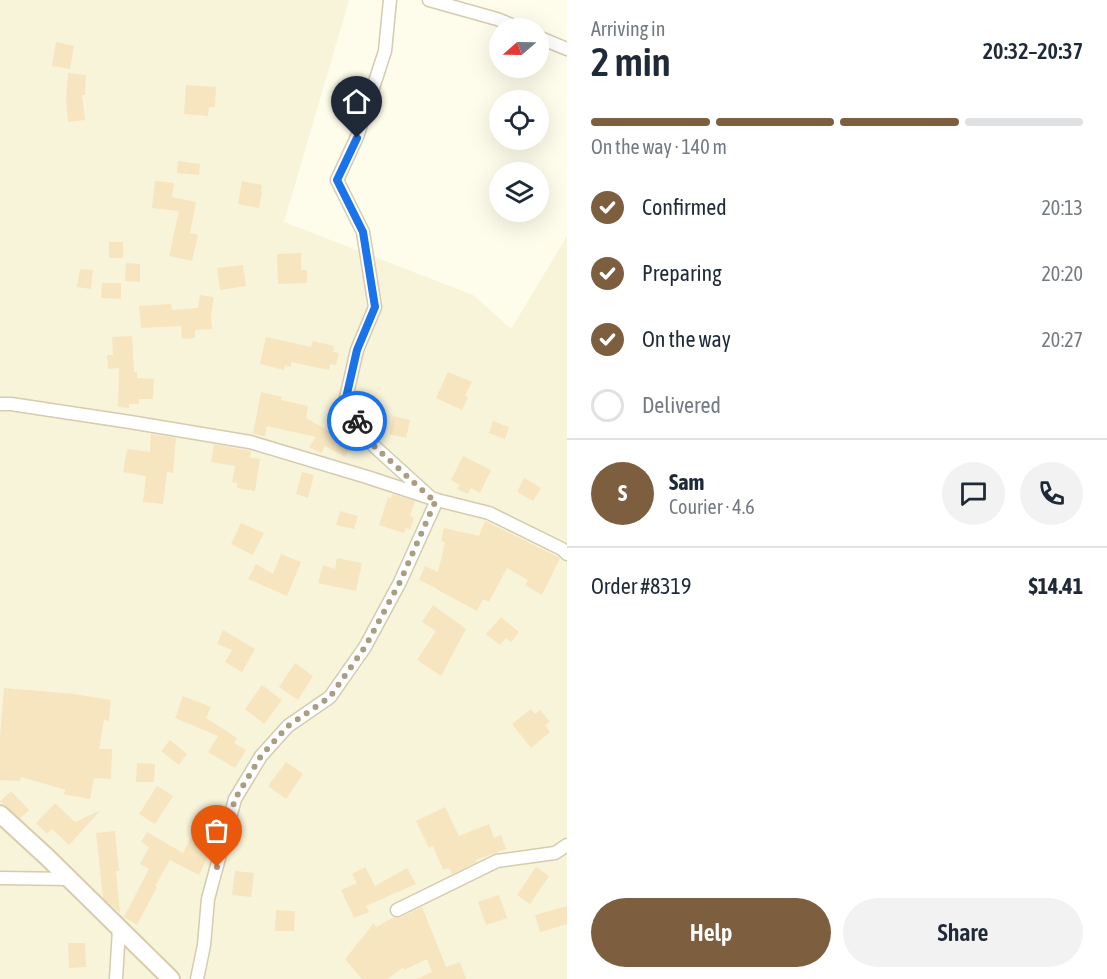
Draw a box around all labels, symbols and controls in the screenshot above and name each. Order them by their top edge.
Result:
text: Arriving in [591,17,665,40]
north arrow [489,18,549,78]
map controls [489,18,549,222]
text: 20:32–20:37 [983,38,1083,64]
text: 2 min [591,40,671,84]
pin [331,76,382,138]
icon: home [340,85,373,118]
button: locate [489,90,549,150]
text: On the way · 140 m [591,135,727,158]
button: layers [489,162,549,222]
icon: check [591,191,624,224]
text: Confirmed [642,194,727,220]
text: 20:13 [1041,196,1083,219]
icon: check [591,257,624,290]
text: Preparing [642,260,722,286]
text: 20:20 [1041,262,1083,285]
icon: check [591,323,624,356]
text: On the way [642,326,731,352]
text: 20:27 [1041,328,1083,351]
courier [327,391,387,451]
text: Delivered [642,392,721,418]
icon: bike [341,405,374,438]
button: chat [942,462,1005,525]
button: phone [1020,462,1083,525]
text: Sam [669,469,704,495]
text: S [618,480,627,506]
text: Courier · 4.6 [669,495,755,518]
text: Order #8319 [591,573,691,599]
text: $14.41 [1028,573,1083,599]
pin [191,805,242,867]
icon: bag [200,814,233,847]
button: Help [591,898,831,967]
button: Share [843,898,1083,967]

